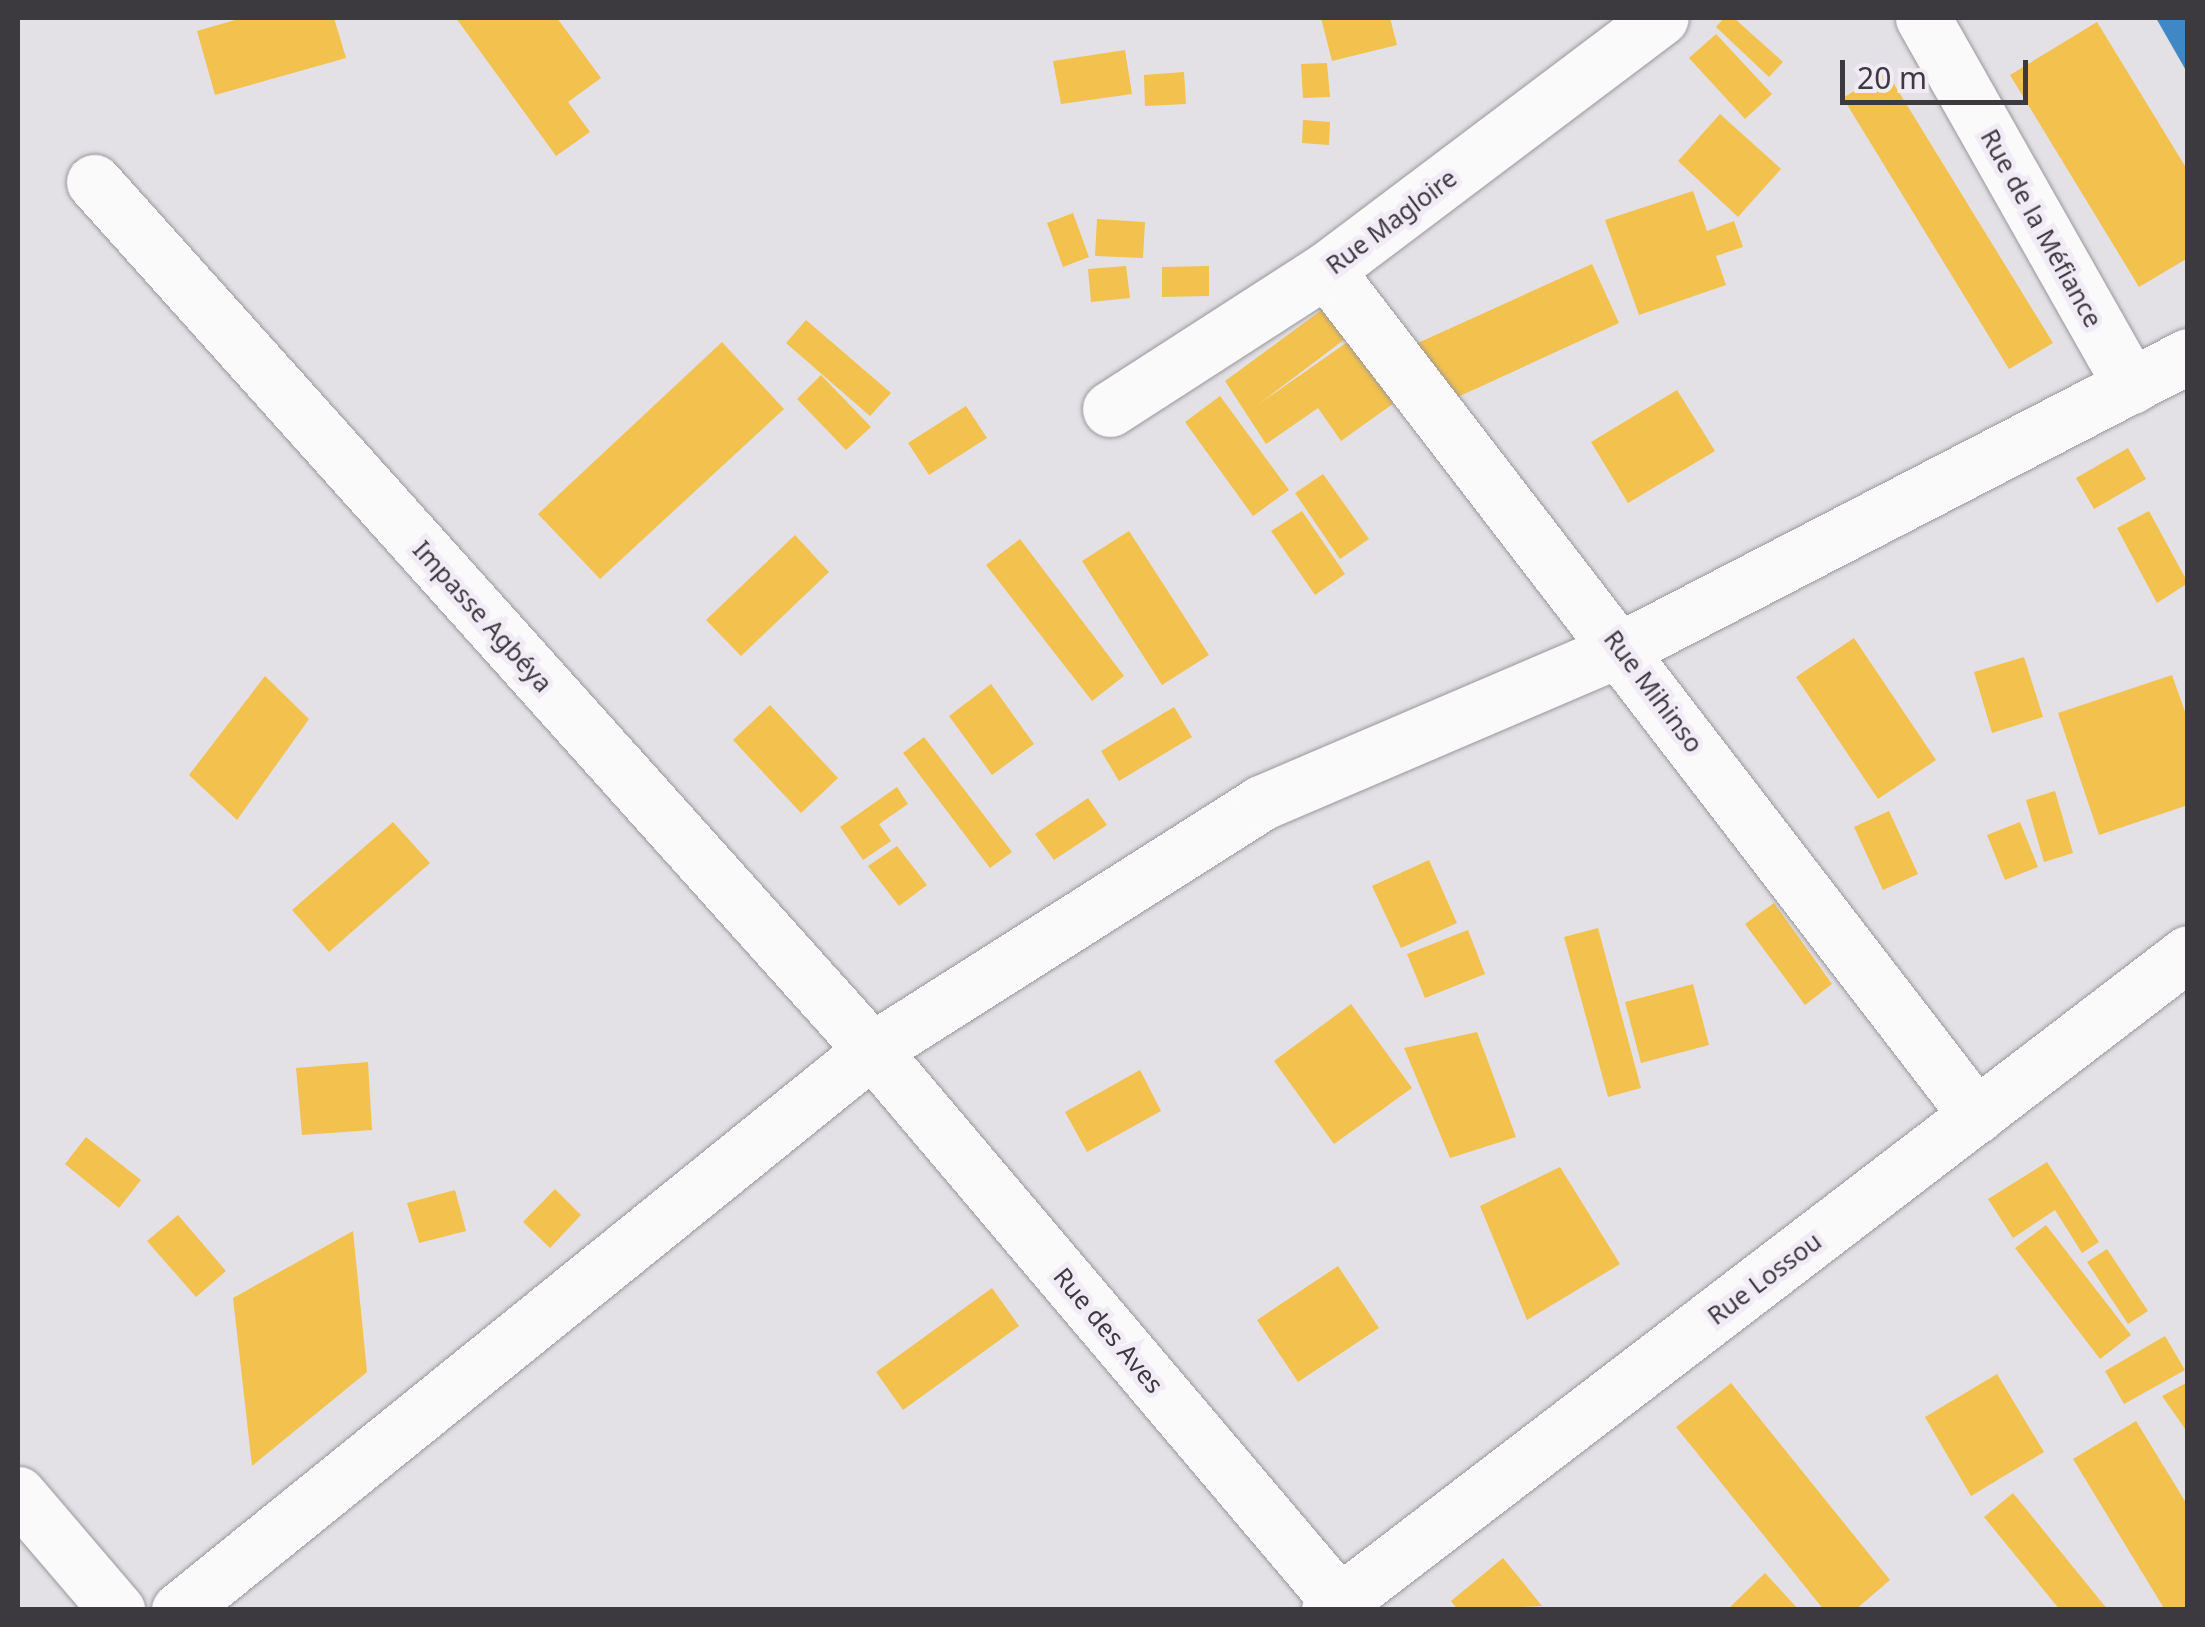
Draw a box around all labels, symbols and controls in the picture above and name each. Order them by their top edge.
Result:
scale bar [1845,40,2032,102]
text: 20 m [1857,57,1927,98]
street label: Rue de la Méfiance [1975,124,2109,332]
street label: Rue Magloire [1320,162,1462,280]
street label: Impasse Agbéya [407,534,559,698]
street label: Rue Mihinso [1598,624,1710,758]
street label: Rue Lossou [1701,1226,1827,1330]
street label: Rue des Aves [1048,1261,1170,1399]

